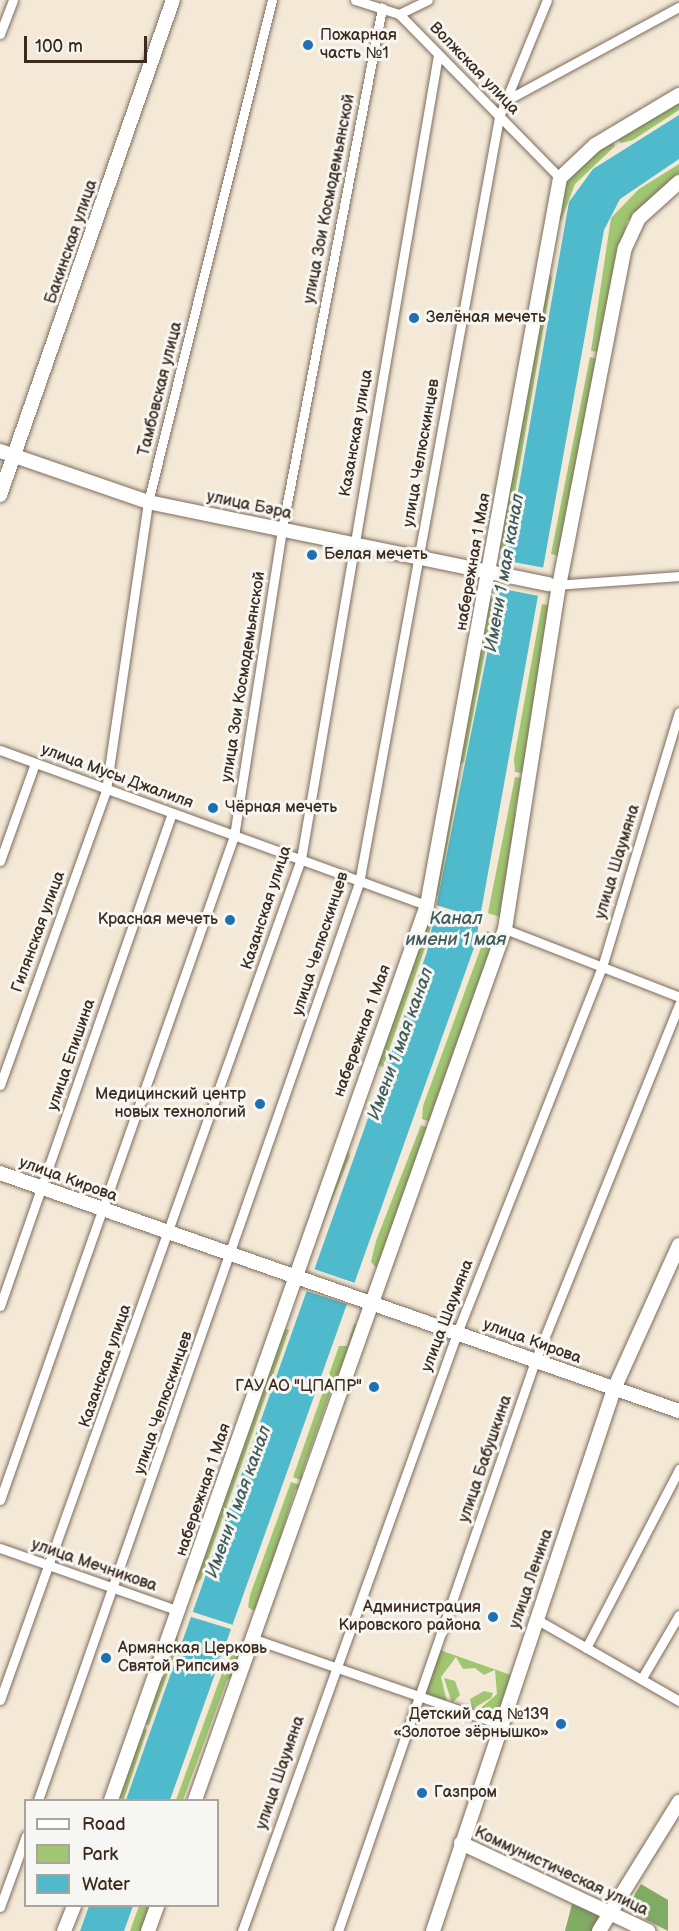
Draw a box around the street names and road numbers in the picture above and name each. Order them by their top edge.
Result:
street label: Волжская улица [425,19,523,119]
street label: улица Зои Космодемьянской [300,93,360,305]
street label: Бакинская улица [42,177,102,307]
street label: Тамбовская улица [135,320,187,458]
street label: Казанская улица [336,368,378,498]
street label: улица Челюскинцев [400,377,444,529]
street label: улица Бэра [205,488,293,524]
street label: набережная 1 Мая [452,492,496,632]
street label: улица Зои Космодемьянской [218,570,270,784]
street label: улица Мусы Джалиля [38,741,196,813]
street label: улица Шаумяна [591,802,645,922]
street label: Казанская улица [238,844,296,972]
street label: Гилянская улица [8,869,70,995]
street label: улица Челюскинцев [289,870,353,1018]
street label: набережная 1 Мая [330,962,396,1100]
street label: улица Епишина [44,997,100,1113]
street label: улица Кирова [16,1153,120,1207]
street label: улица Шаумяна [418,1257,478,1375]
street label: Казанская улица [76,1302,136,1430]
street label: улица Кирова [480,1315,584,1369]
street label: улица Челюскинцев [130,1329,198,1477]
street label: улица Бабушкина [455,1393,517,1525]
street label: набережная 1 Мая [172,1421,236,1559]
street label: улица Ленина [506,1527,558,1631]
street label: улица Мечникова [29,1536,159,1596]
street label: улица Шаумяна [253,1714,309,1832]
street label: Коммунистическая улица [471,1823,651,1921]

